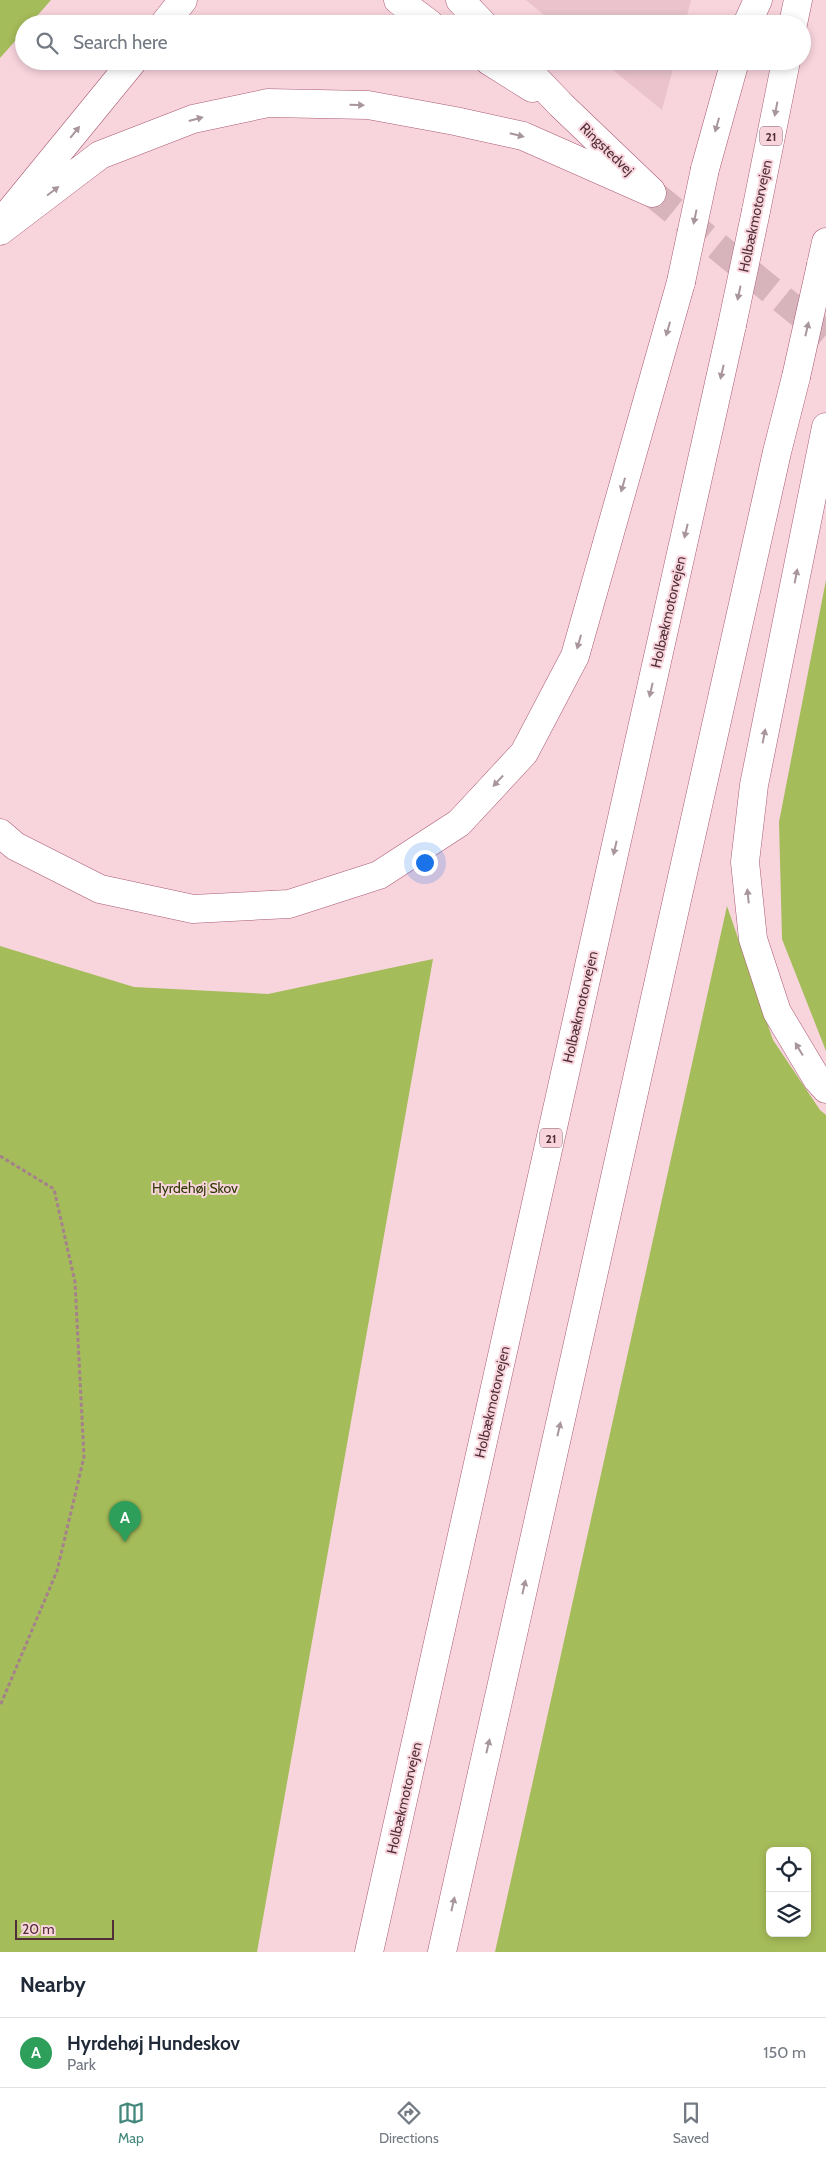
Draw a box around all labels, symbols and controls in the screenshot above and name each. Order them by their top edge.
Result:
search box [15,15,811,70]
icon: search [33,29,61,57]
text: Search here [73,31,167,54]
one-way arrow [349,101,365,109]
one-way arrow [772,101,780,117]
one-way arrow [189,114,204,122]
one-way arrow [713,118,721,133]
street label: Ringstedvej [576,119,638,179]
one-way arrow [70,126,81,139]
road number: 21 [760,126,782,146]
one-way arrow [509,131,524,139]
street label: Holbækmotorvejen [734,158,776,274]
one-way arrow [46,186,59,197]
one-way arrow [691,209,699,224]
one-way arrow [735,286,743,301]
one-way arrow [663,322,671,337]
one-way arrow [803,322,811,337]
one-way arrow [718,365,726,380]
one-way arrow [619,478,627,493]
one-way arrow [682,523,690,538]
street label: Holbækmotorvejen [646,554,690,670]
one-way arrow [792,569,800,584]
one-way arrow [574,634,582,649]
one-way arrow [647,682,655,697]
one-way arrow [760,728,768,743]
one-way arrow [492,775,504,787]
one-way arrow [611,841,619,857]
your location [412,850,438,876]
one-way arrow [744,888,752,904]
street label: Holbækmotorvejen [558,949,602,1065]
one-way arrow [794,1042,803,1055]
road number: 21 [540,1128,562,1148]
park label: Hyrdehøj Skov [152,1179,238,1197]
street label: Holbækmotorvejen [470,1344,514,1460]
one-way arrow [555,1421,563,1436]
pin: A [109,1501,141,1542]
one-way arrow [520,1579,528,1595]
one-way arrow [484,1738,492,1753]
street label: Holbækmotorvejen [382,1740,426,1856]
map controls [766,1847,811,1937]
button: locate [766,1847,811,1892]
button: layers [766,1892,811,1937]
one-way arrow [449,1897,457,1912]
scale bar [15,1917,114,1940]
text: 20 m [22,1920,55,1938]
text: Nearby [20,1972,86,1997]
text: Hyrdehøj Hundeskov [67,2032,240,2055]
text: A [31,2043,41,2062]
text: 150 m [763,2043,806,2062]
text: Park [67,2055,96,2074]
tab: Map [117,2099,145,2147]
tab: Directions [379,2099,439,2147]
tab: Saved [673,2099,709,2147]

